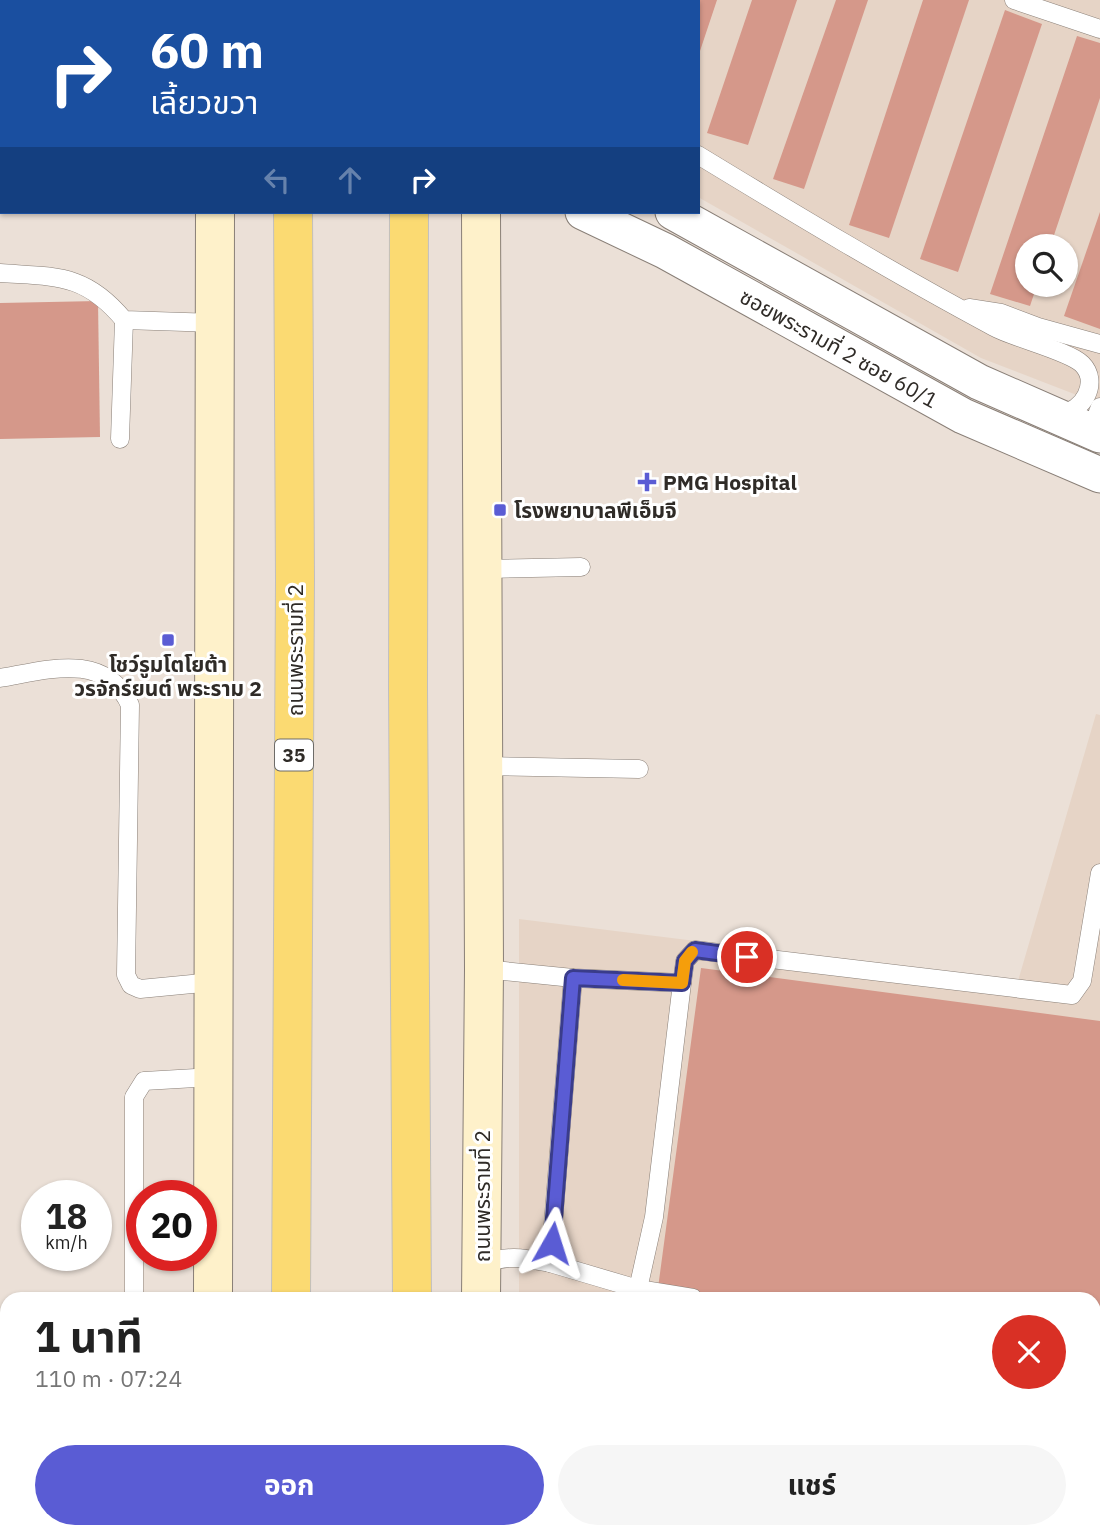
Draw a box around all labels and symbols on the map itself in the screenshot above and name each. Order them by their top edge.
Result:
street label: ซอยพระรามที่ 2 ซอย 60/1 [735,282,943,414]
place label: PMG Hospital [663,468,797,496]
marker: PMG Hospital [637,472,657,492]
place label: โรงพยาบาลพีเอ็มจี [514,496,677,524]
marker: โรงพยาบาลพีเอ็มจี [492,502,508,518]
street label: ถนนพระรามที่ 2 [281,584,309,716]
marker: โชว์รูมโตโยต้า วรจักร์ยนต์ พระราม 2 [160,632,176,648]
place label: โชว์รูมโตโยต้า วรจักร์ยนต์ พระราม 2 [74,650,262,702]
road number: 35 [275,740,313,770]
pin [717,927,777,987]
street label: ถนนพระรามที่ 2 [468,1130,496,1262]
speed limit sign: 20 [126,1180,217,1271]
position arrow [515,1206,589,1280]

